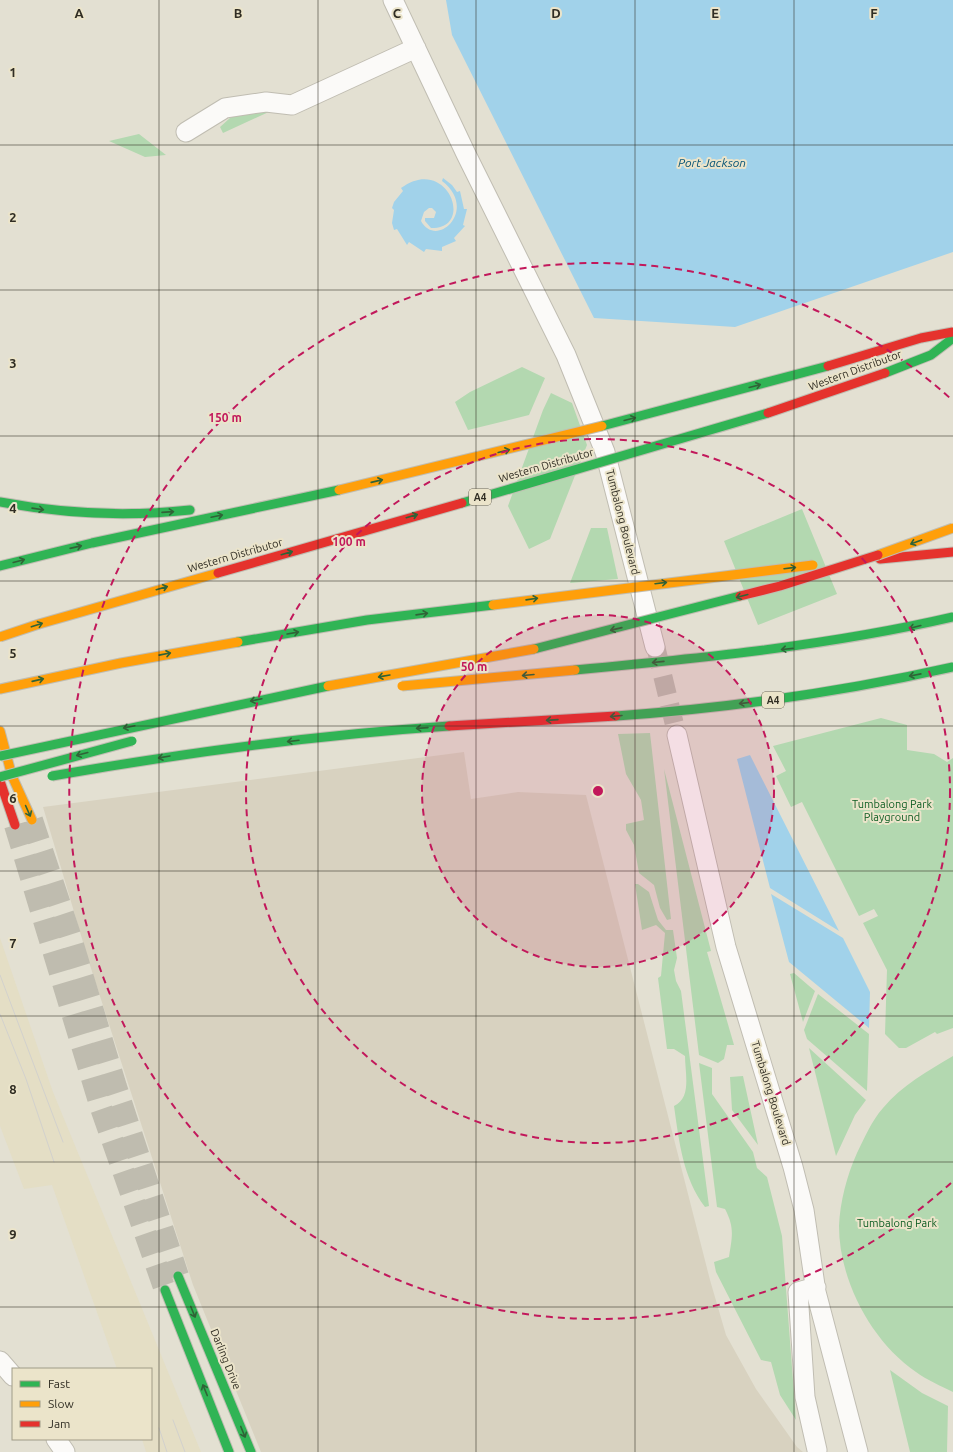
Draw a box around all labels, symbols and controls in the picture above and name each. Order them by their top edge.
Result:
text: A [74,6,84,20]
text: B [234,6,243,20]
text: C [393,6,402,20]
text: D [551,6,561,20]
text: E [711,6,719,20]
text: F [870,6,878,20]
text: 1 [9,65,17,79]
water label: Port Jackson [678,156,746,169]
text: 2 [9,210,17,224]
street label: Western Distributor [807,347,904,392]
text: 3 [9,356,17,370]
one-way arrow [749,381,762,389]
text: 150 m [208,411,242,424]
one-way arrow [623,414,636,422]
street label: Western Distributor [497,445,596,484]
one-way arrow [497,446,510,454]
street label: Tumbalong Boulevard [604,468,642,576]
one-way arrow [370,476,383,484]
road number: A4 [469,489,491,505]
text: 4 [9,501,17,515]
one-way arrow [31,505,44,513]
one-way arrow [161,508,174,516]
one-way arrow [210,512,223,520]
one-way arrow [405,512,418,520]
street label: Western Distributor [186,535,285,574]
text: 100 m [332,535,366,548]
one-way arrow [911,538,923,546]
one-way arrow [69,542,82,550]
one-way arrow [280,548,293,556]
one-way arrow [12,557,25,564]
one-way arrow [783,564,796,572]
one-way arrow [654,579,667,587]
one-way arrow [155,584,168,592]
one-way arrow [736,593,749,600]
one-way arrow [525,596,538,603]
one-way arrow [415,610,428,618]
one-way arrow [31,620,43,628]
one-way arrow [909,623,922,631]
one-way arrow [610,626,623,633]
one-way arrow [287,629,300,637]
one-way arrow [781,645,794,652]
text: 5 [9,646,17,660]
one-way arrow [158,650,171,658]
one-way arrow [652,659,665,666]
text: 50 m [461,660,487,673]
one-way arrow [522,671,535,678]
one-way arrow [909,671,922,679]
one-way arrow [378,672,391,680]
one-way arrow [31,676,44,684]
road number: A4 [762,692,784,708]
one-way arrow [250,697,263,705]
one-way arrow [739,699,752,707]
one-way arrow [610,712,623,719]
one-way arrow [546,717,559,724]
one-way arrow [123,724,136,732]
one-way arrow [416,725,429,732]
one-way arrow [287,737,300,744]
one-way arrow [76,751,89,759]
one-way arrow [158,753,171,761]
centre of rings [591,784,605,798]
text: 6 [9,791,17,805]
park label: Tumbalong Park Playground [852,798,932,823]
one-way arrow [25,804,32,816]
text: 7 [9,936,17,950]
street label: Tumbalong Boulevard [749,1039,793,1147]
text: 8 [9,1082,17,1096]
park label: Tumbalong Park [857,1217,937,1229]
text: 9 [9,1227,17,1241]
one-way arrow [190,1306,198,1318]
street label: Darling Drive [208,1327,244,1391]
legend [12,1368,152,1440]
text: Fast [48,1377,70,1390]
one-way arrow [200,1384,208,1396]
text: Slow [48,1397,74,1410]
text: Jam [48,1417,70,1430]
one-way arrow [240,1426,247,1438]

